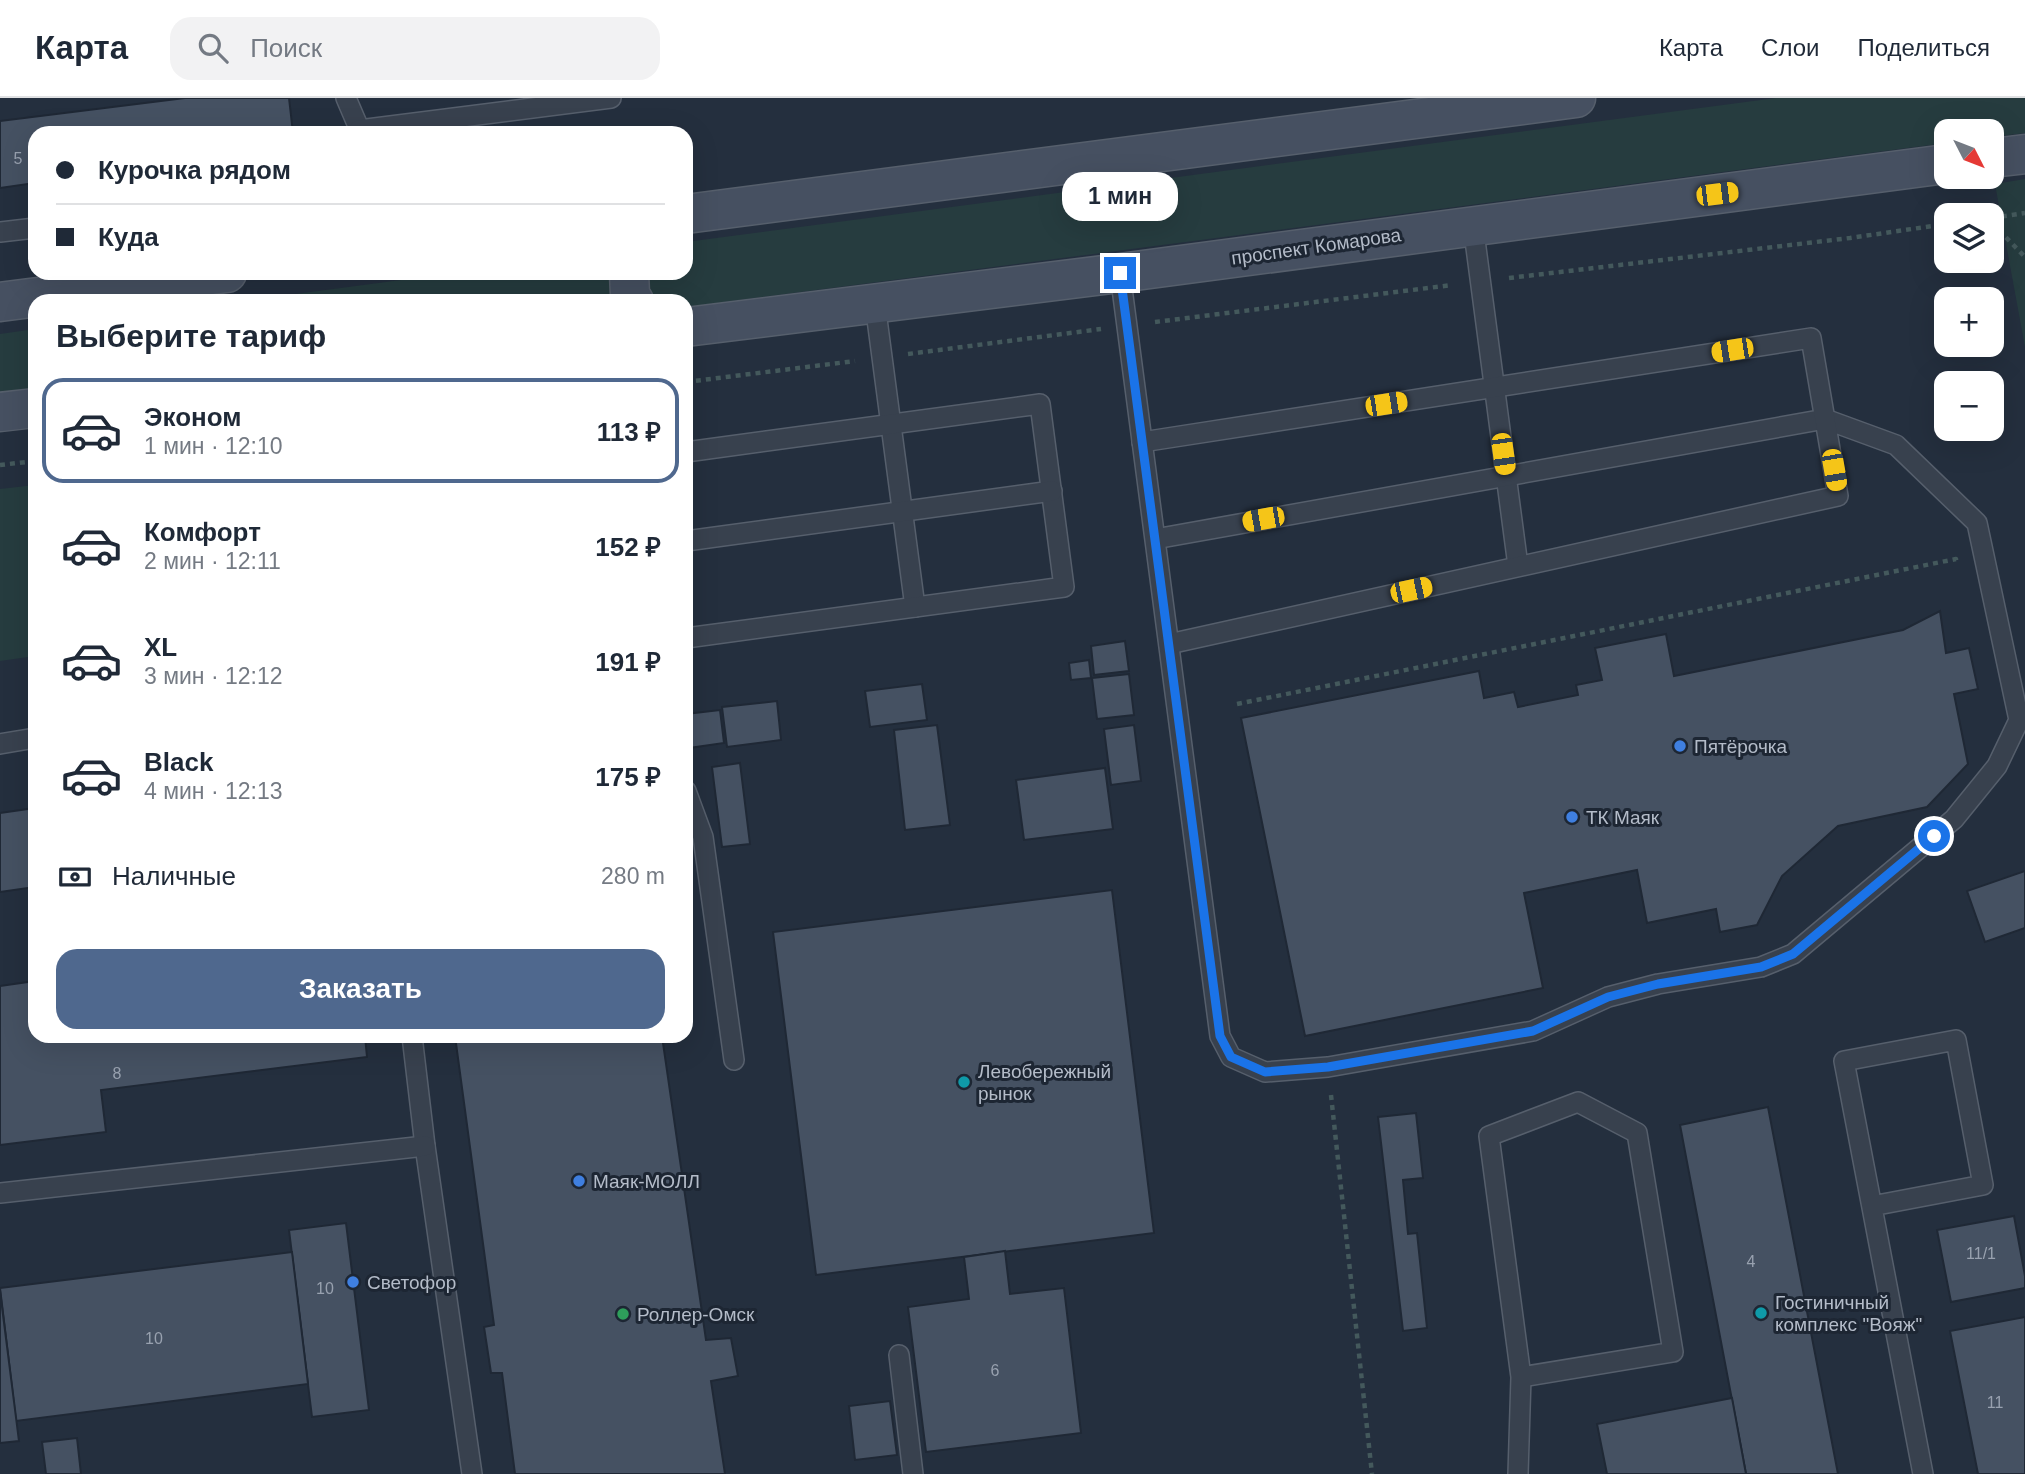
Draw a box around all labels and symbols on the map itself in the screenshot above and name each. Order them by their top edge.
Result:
north arrow [1934,119,2004,189]
house number: 5 [14,150,23,167]
callout: 1 мин [1062,172,1178,220]
car [1695,181,1740,207]
street label: проспект Комарова [1230,224,1403,269]
route end [1104,257,1136,289]
car [1710,336,1755,364]
car [1364,390,1409,418]
car [1490,432,1517,476]
car [1821,447,1848,493]
car [1241,505,1286,533]
car [1389,575,1434,605]
place label: Пятёрочка [1694,736,1788,757]
marker: Пятёрочка [1672,738,1688,754]
place label: ТК Маяк [1586,807,1660,828]
marker: ТК Маяк [1564,809,1580,825]
route start [1918,820,1950,852]
place label: Левобережный рынок [978,1061,1111,1104]
house number: 8 [113,1065,122,1082]
marker: Левобережный рынок [956,1074,972,1090]
place label: Маяк-МОЛЛ [593,1171,700,1192]
marker: Маяк-МОЛЛ [571,1173,587,1189]
house number: 11/1 [1966,1245,1996,1262]
house number: 4 [1747,1253,1756,1270]
place label: Светофор [367,1272,456,1293]
marker: Светофор [345,1274,361,1290]
house number: 10 [316,1280,334,1297]
place label: Гостиничный комплекс "Вояж" [1775,1292,1922,1335]
place label: Роллер-Омск [637,1304,755,1325]
marker: Гостиничный комплекс "Вояж" [1753,1305,1769,1321]
marker: Роллер-Омск [615,1306,631,1322]
house number: 10 [145,1330,163,1347]
house number: 6 [991,1362,1000,1379]
house number: 11 [1987,1394,2003,1411]

